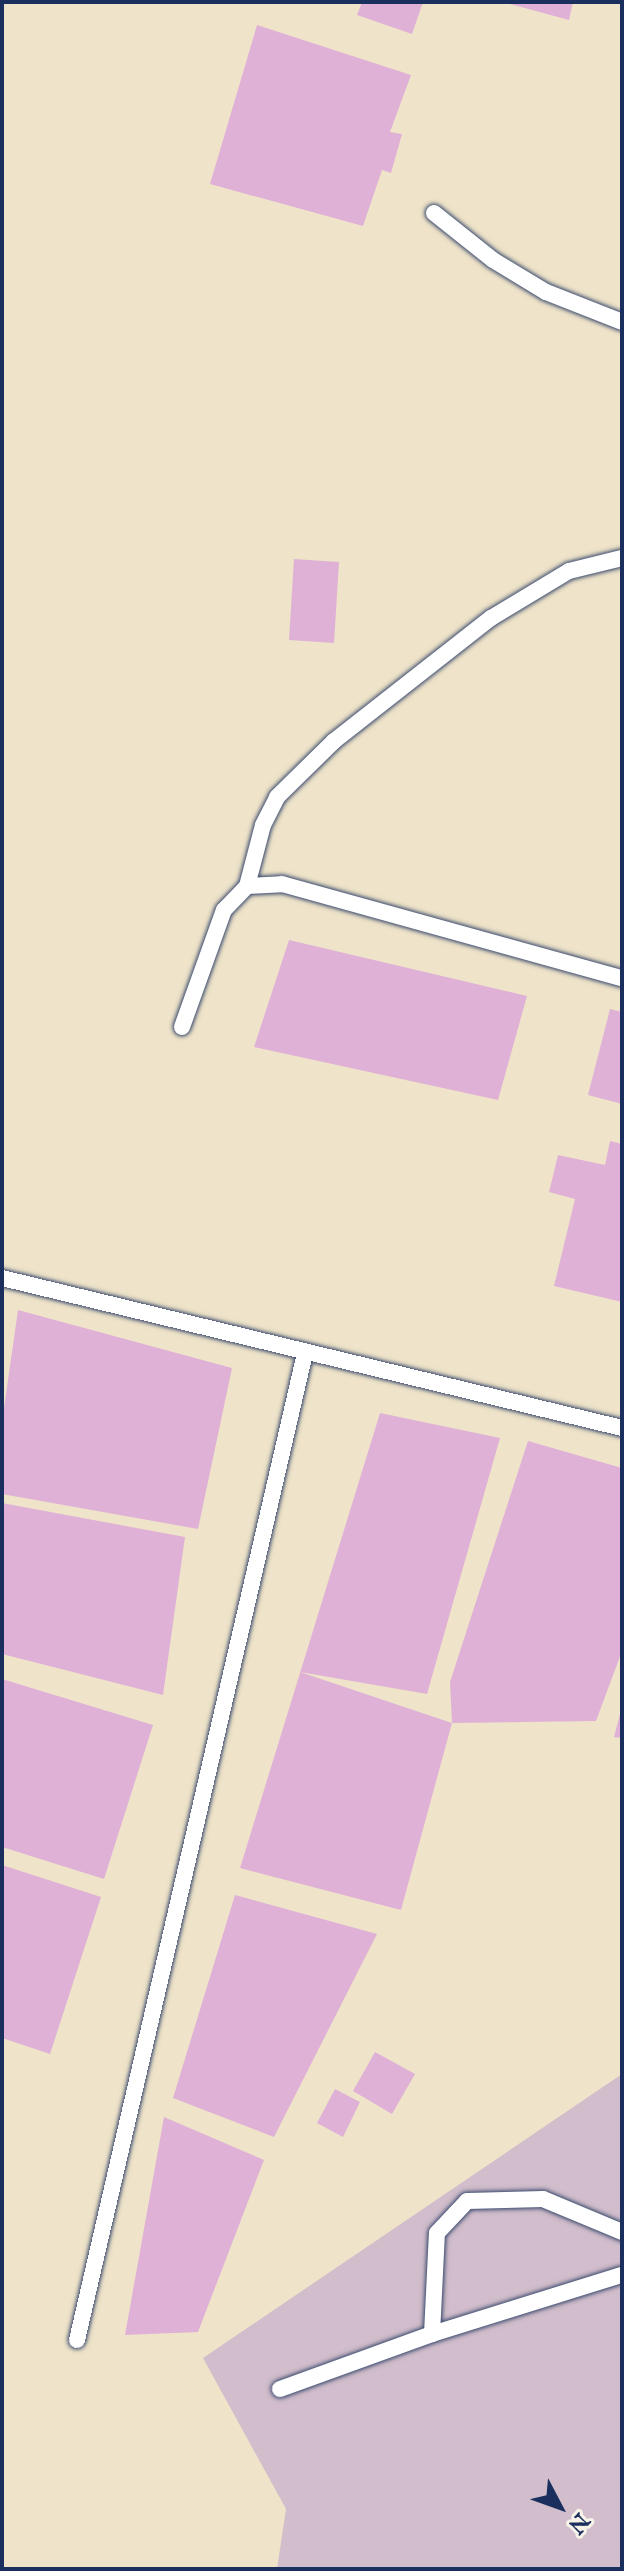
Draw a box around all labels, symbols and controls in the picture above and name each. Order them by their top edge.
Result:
north arrow [520,2467,600,2547]
text: N [561,2506,595,2539]

